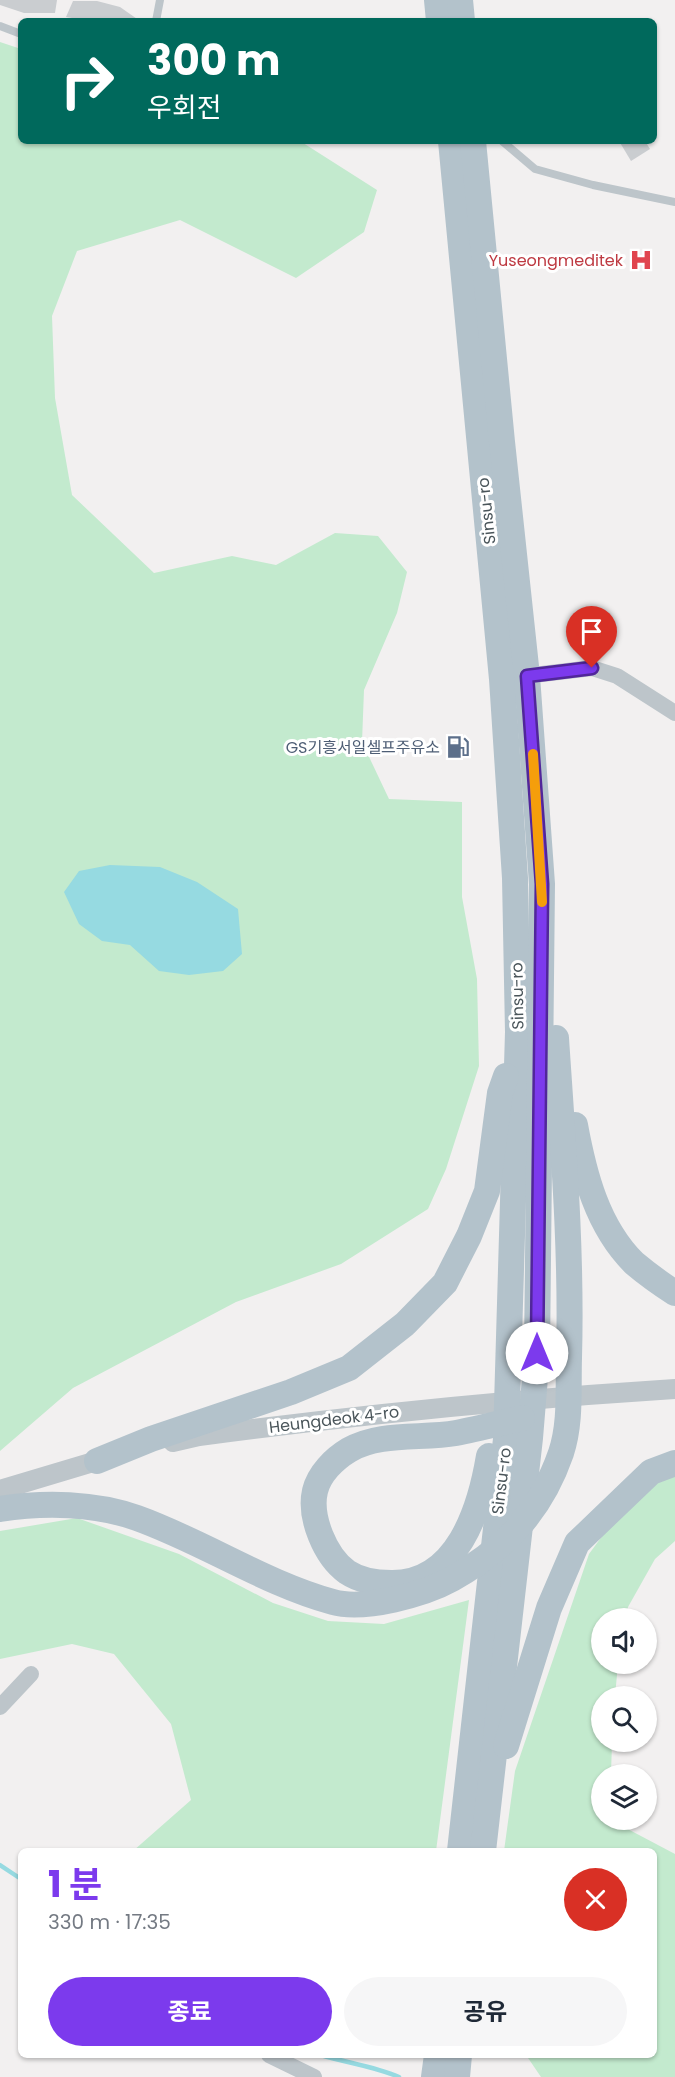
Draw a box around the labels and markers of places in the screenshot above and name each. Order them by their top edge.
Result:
hospital icon: Yuseongmeditek [628,247,654,273]
place label: Yuseongmeditek [489,249,624,272]
pin [566,606,617,668]
fuel station icon: GS기흥서일셀프주유소 [445,734,471,760]
place label: GS기흥서일셀프주유소 [286,736,440,759]

